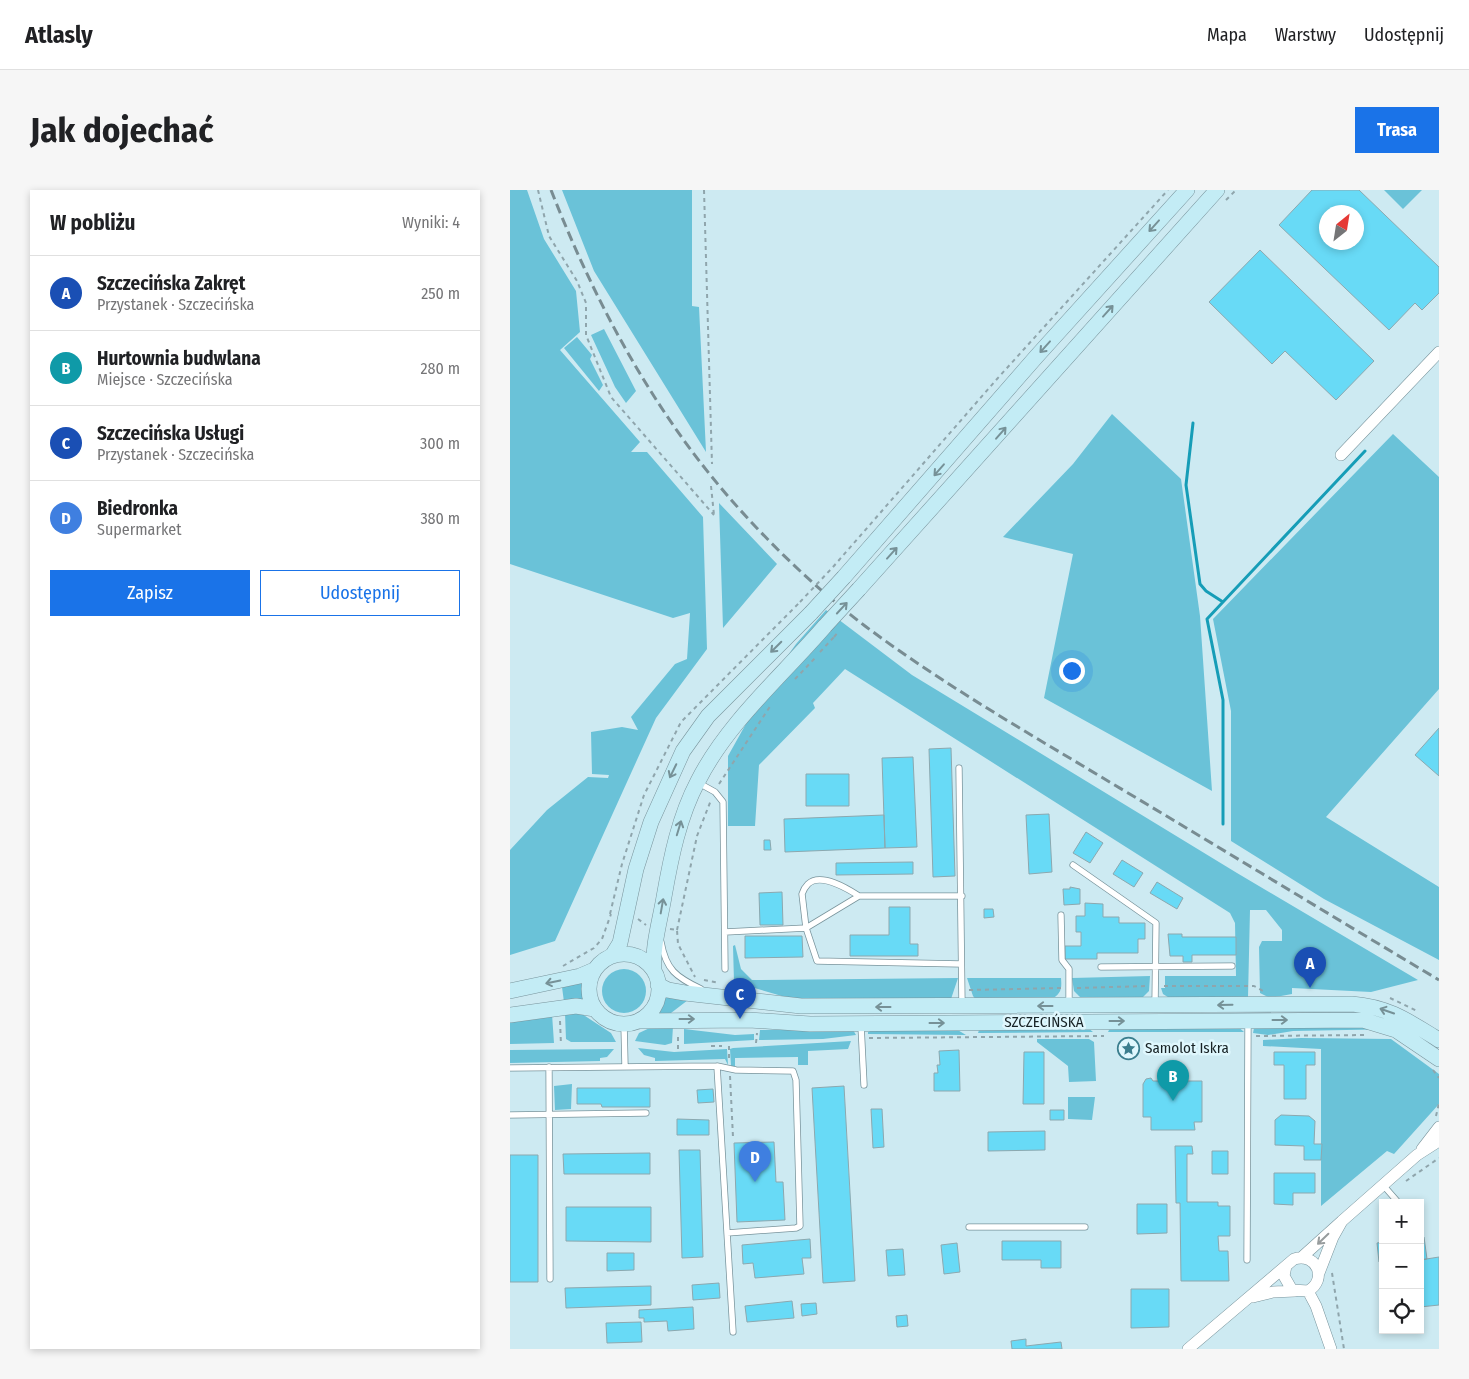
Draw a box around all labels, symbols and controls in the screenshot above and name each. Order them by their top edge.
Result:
text: Atlasly [25,21,93,49]
text: Mapa [1207,24,1247,46]
text: Warstwy [1275,24,1336,46]
text: Udostępnij [1364,24,1444,46]
button: Trasa [1355,107,1439,153]
text: Jak dojechać [30,109,213,151]
north arrow [1319,205,1364,250]
text: W pobliżu [50,210,135,236]
text: Wyniki: 4 [402,213,460,232]
one-way arrow [1148,220,1160,233]
text: Szczecińska Zakręt [97,272,245,295]
text: A [62,284,70,303]
text: 250 m [421,284,460,303]
text: Przystanek · Szczecińska [97,295,254,314]
one-way arrow [1103,304,1114,317]
one-way arrow [1039,340,1051,353]
text: Hurtownia budwlana [97,347,261,370]
text: B [62,359,70,378]
text: 280 m [421,359,460,378]
text: Miejsce · Szczecińska [97,370,233,389]
text: Szczecińska Usługi [97,422,244,445]
one-way arrow [995,426,1006,439]
text: C [62,434,70,453]
text: 300 m [420,434,460,453]
text: Przystanek · Szczecińska [97,445,254,464]
one-way arrow [933,463,944,476]
text: Biedronka [97,497,178,520]
text: D [61,509,71,528]
text: 380 m [420,509,460,528]
text: Supermarket [97,520,181,539]
one-way arrow [886,547,898,560]
button: Zapisz [50,570,250,616]
button: Udostępnij [260,570,460,616]
one-way arrow [836,601,848,614]
one-way arrow [770,640,782,652]
your location [1059,658,1085,684]
one-way arrow [668,763,677,778]
one-way arrow [675,820,685,836]
one-way arrow [658,899,668,915]
pin: A [1294,947,1326,988]
one-way arrow [545,977,561,987]
pin: C [724,978,756,1019]
one-way arrow [1218,1000,1234,1010]
one-way arrow [1038,1001,1054,1011]
one-way arrow [875,1002,892,1012]
one-way arrow [1379,1005,1395,1015]
street label: SZCZECIŃSKA [1004,1013,1084,1031]
one-way arrow [679,1014,695,1024]
one-way arrow [1272,1015,1288,1025]
one-way arrow [1109,1017,1125,1026]
one-way arrow [929,1018,945,1027]
place icon: Samolot Iskra [1117,1036,1141,1060]
place label: Samolot Iskra [1145,1039,1229,1057]
pin: B [1157,1060,1189,1101]
pin: D [739,1141,771,1182]
map controls [1379,1199,1424,1334]
button: + [1379,1199,1424,1244]
one-way arrow [1317,1233,1329,1245]
button: − [1379,1244,1424,1289]
button: locate [1379,1289,1424,1334]

